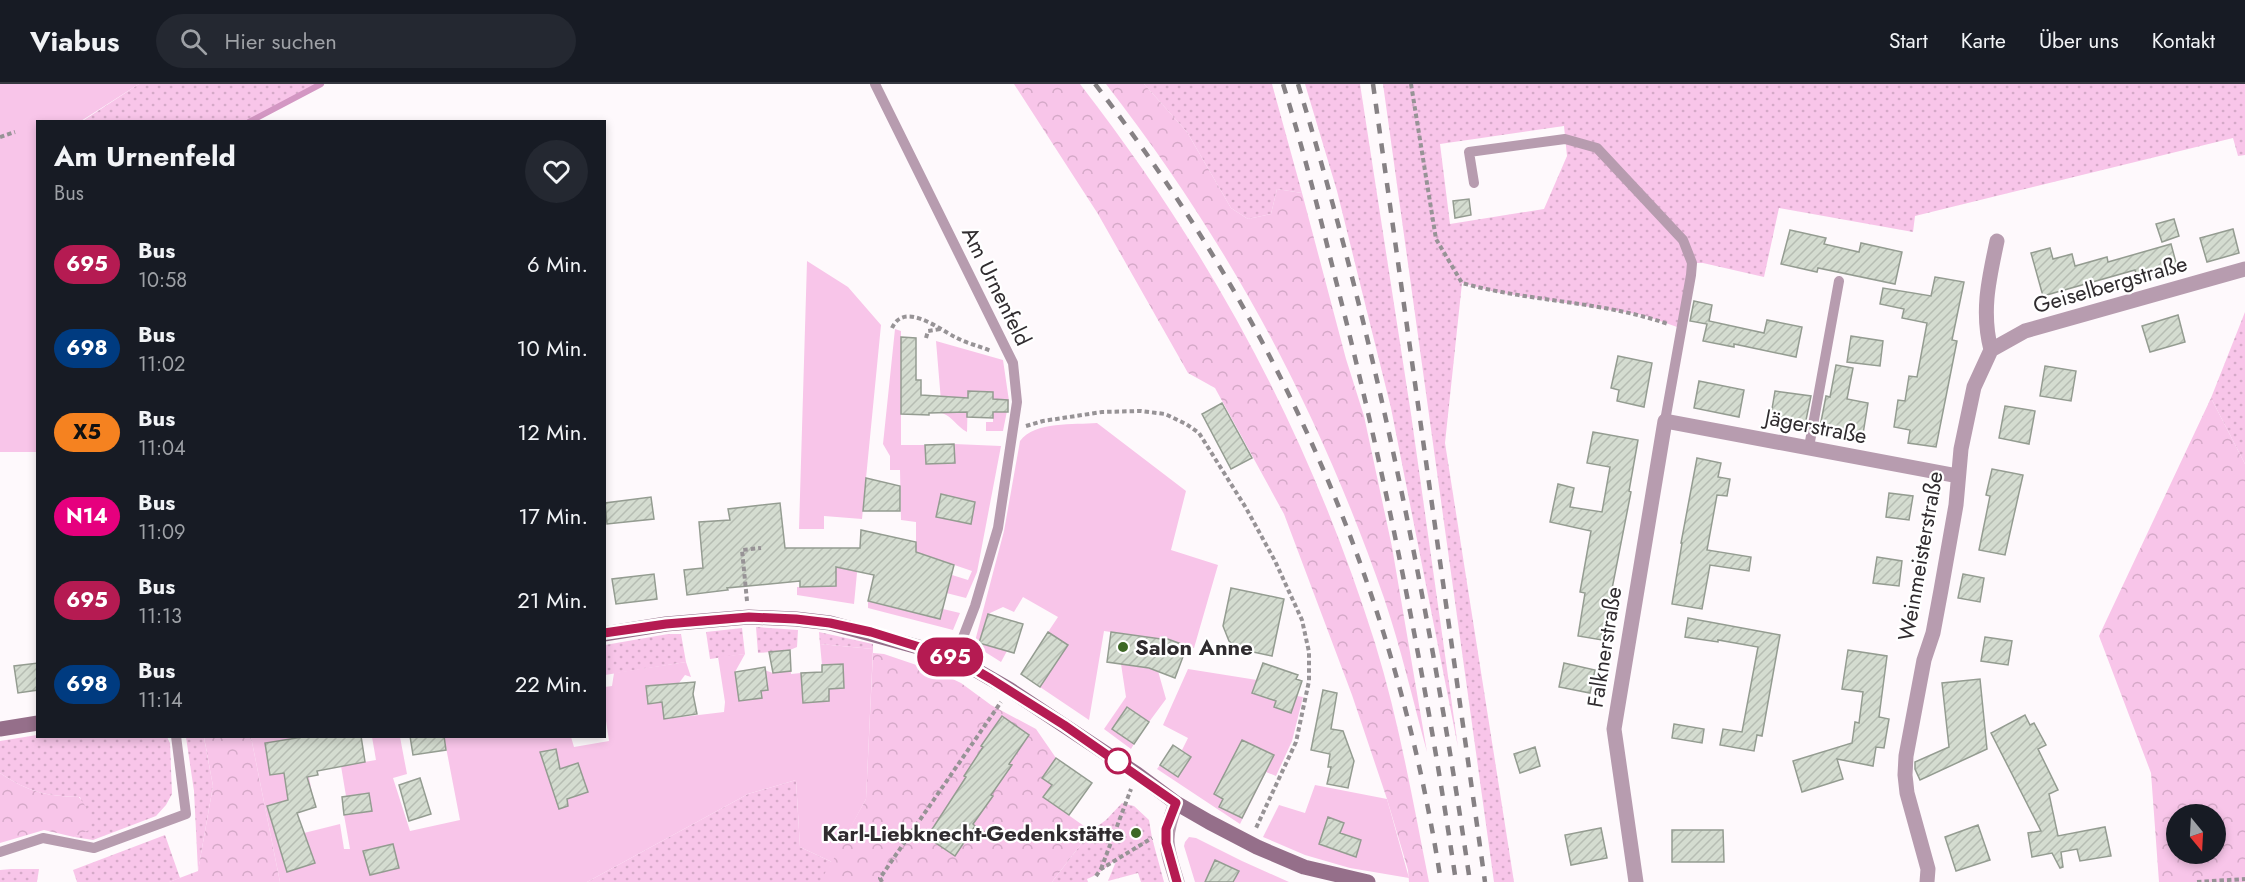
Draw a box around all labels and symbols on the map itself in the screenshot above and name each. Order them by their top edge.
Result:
street label: Am Urnenfeld [954,221,1040,351]
street label: Geiselbergstraße [2029,247,2191,321]
street label: Jägerstraße [1759,400,1870,452]
street label: Weinmeisterstraße [1889,469,1951,643]
street label: Falknerstraße [1579,584,1629,710]
place label: Salon Anne [1135,631,1253,663]
line badge: 695 [916,638,984,676]
marker: Salon Anne [1116,640,1130,654]
unlabelled marker [1105,748,1131,774]
north arrow [2166,804,2226,864]
place label: Karl-Liebknecht-Gedenkstätte [822,817,1124,849]
marker: Karl-Liebknecht-Gedenkstätte [1129,826,1143,840]

